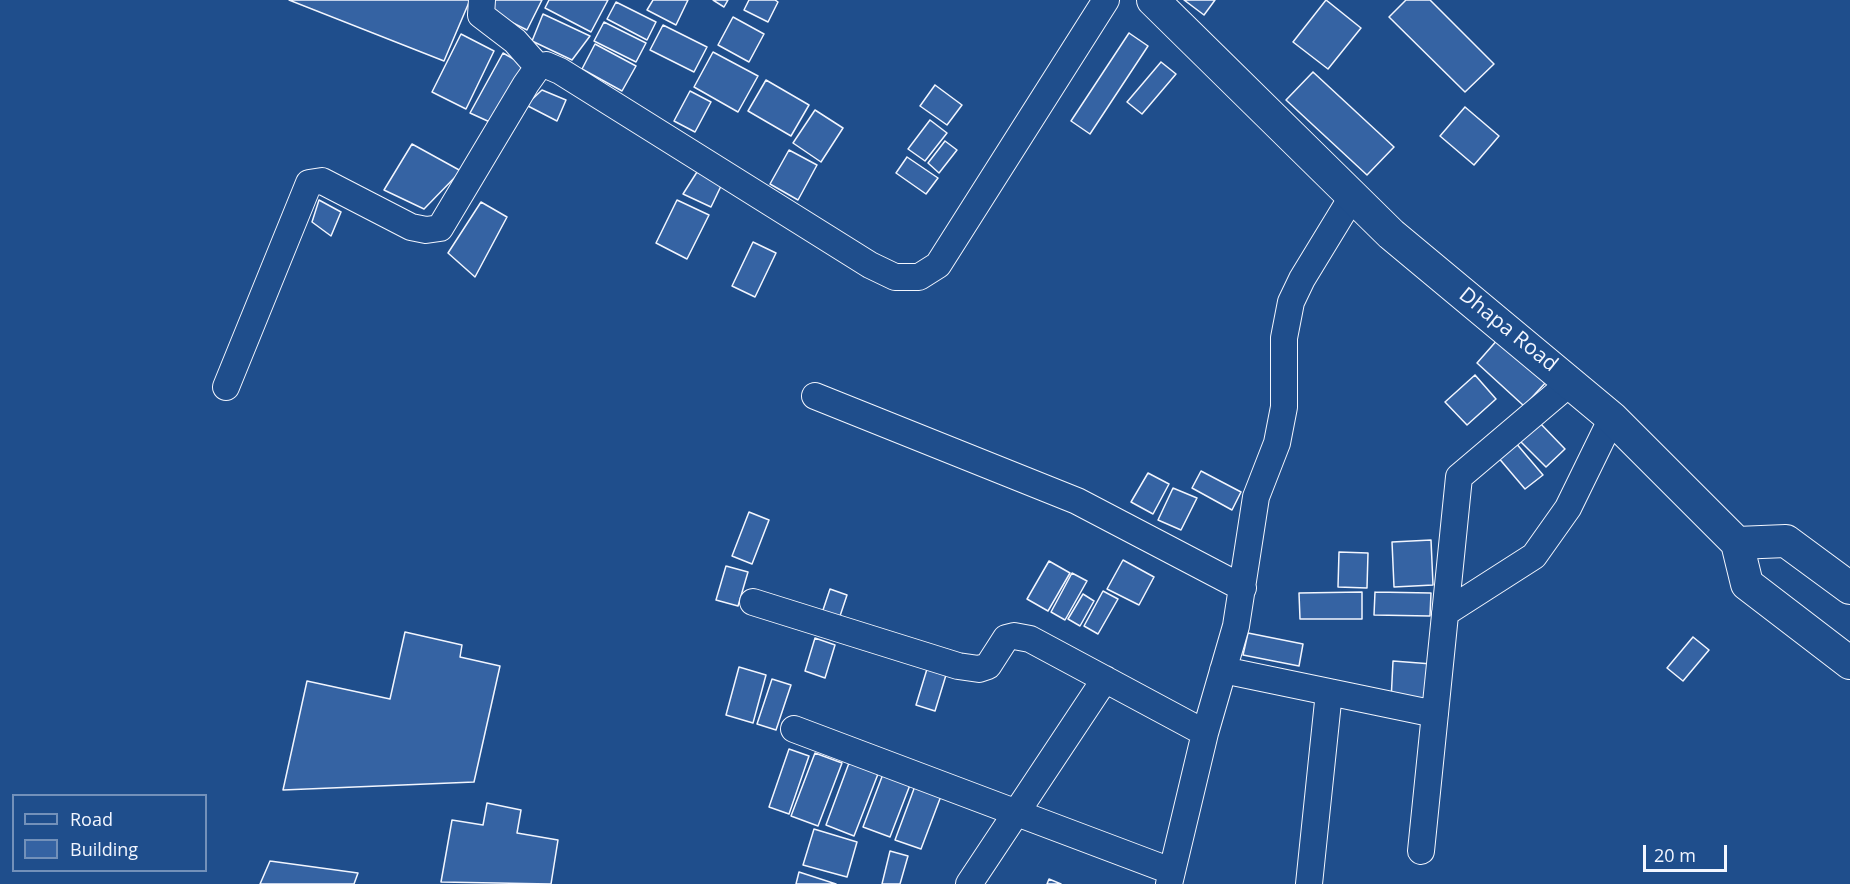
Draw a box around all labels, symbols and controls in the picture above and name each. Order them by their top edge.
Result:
street label: Dhapa Road [1453,282,1563,378]
legend [12,794,207,872]
text: Road [70,807,113,831]
scale bar [1646,833,1730,871]
text: Building [70,837,138,861]
text: 20 m [1654,843,1696,867]

